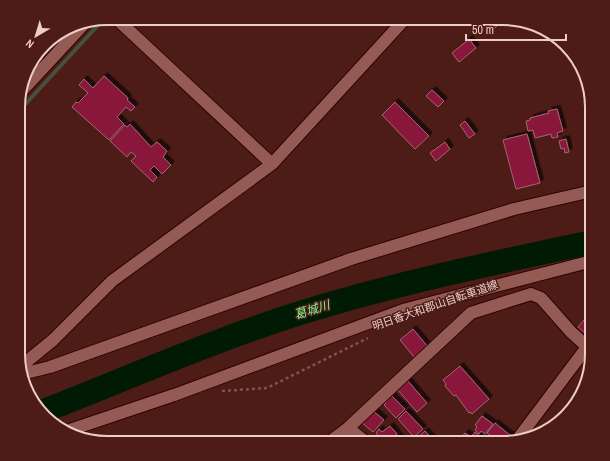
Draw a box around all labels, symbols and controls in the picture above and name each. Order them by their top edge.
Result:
north arrow [16,16,56,56]
scale bar [466,16,566,42]
text: 50 m [472,22,494,38]
text: N [23,36,37,51]
street label: 明日香大和郡山自転車道線 [370,277,500,333]
water label: 葛城川 [292,297,333,323]

